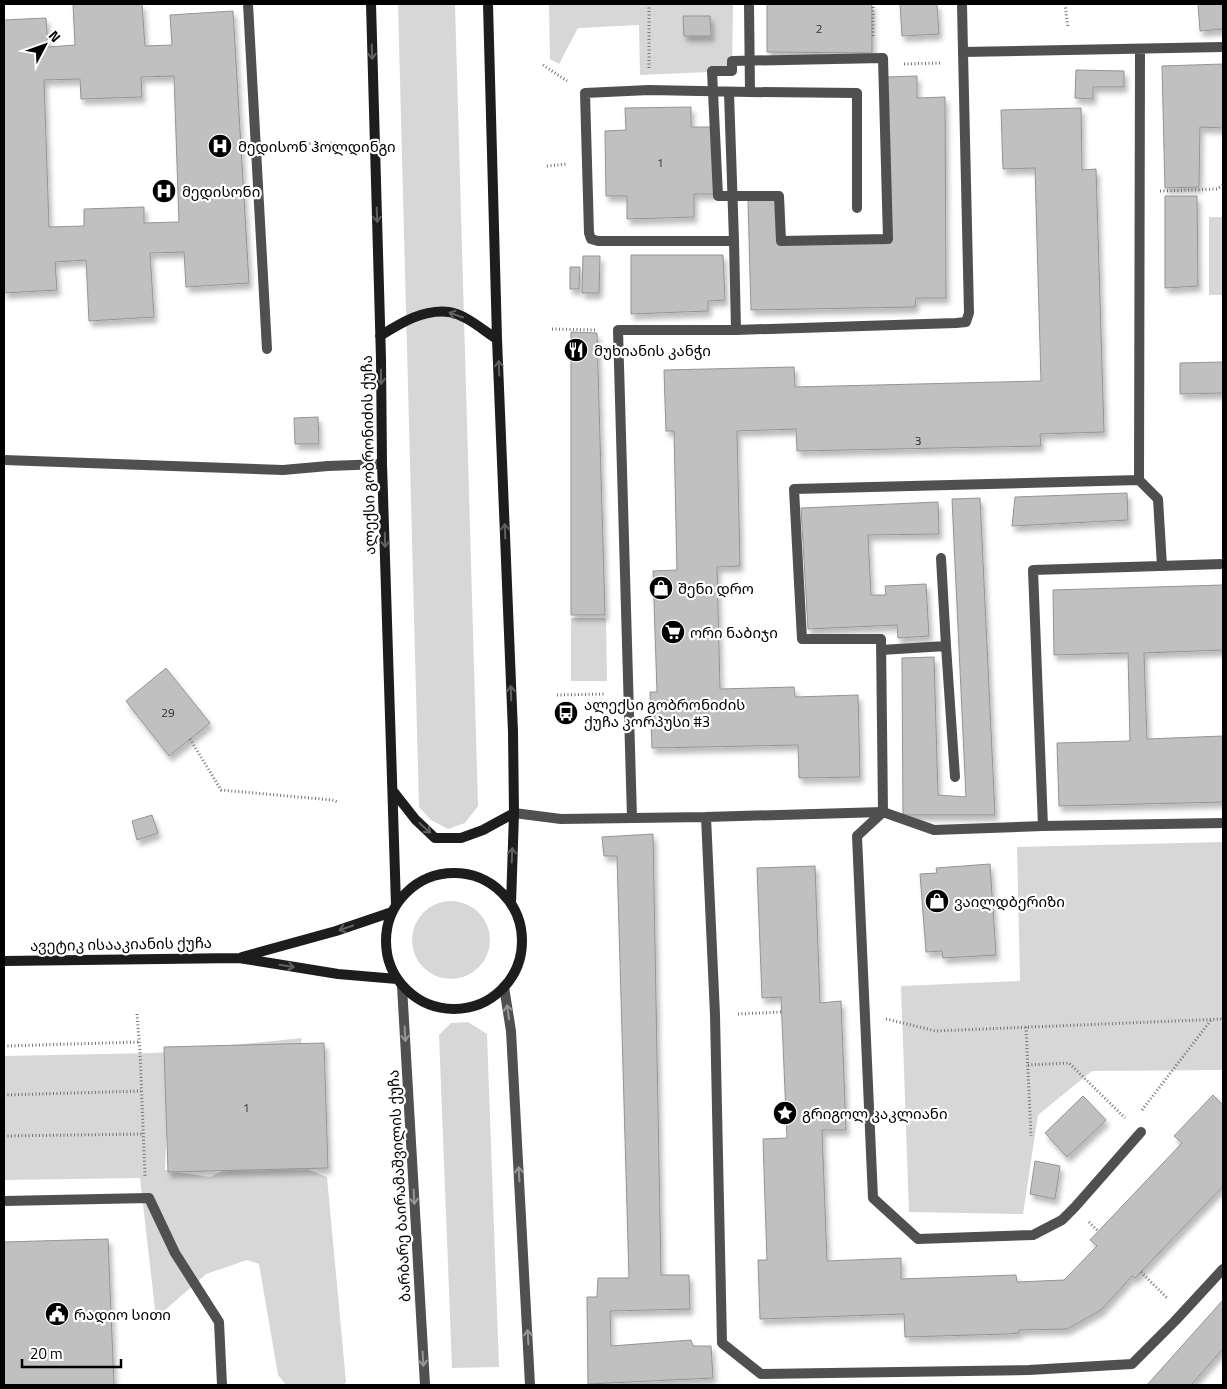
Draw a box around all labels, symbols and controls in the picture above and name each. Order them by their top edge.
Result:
house number: 2 [816,19,822,38]
north arrow [20,20,70,70]
text: N [44,26,66,47]
one-way arrow [367,44,377,60]
hospital icon: მედისონ ჰოლდინგი [207,133,233,159]
place label: მედისონ ჰოლდინგი [238,135,396,158]
house number: 1 [657,153,663,172]
hospital icon: მედისონი [151,178,177,204]
place label: მედისონი [182,180,260,203]
one-way arrow [372,207,381,223]
one-way arrow [448,310,464,319]
restaurant icon: მუხიანის კანჭი [563,337,589,363]
place label: მუხიანის კანჭი [594,339,711,362]
street label: ალექსი გობრონიძის ქუჩა [355,355,381,555]
one-way arrow [494,360,503,376]
one-way arrow [376,369,386,385]
house number: 3 [915,431,921,450]
one-way arrow [500,523,510,539]
one-way arrow [380,532,389,548]
shop icon: შენი დრო [648,575,674,601]
place label: შენი დრო [678,577,754,600]
supermarket icon: ორი ნაბიჯი [660,619,686,645]
place label: ორი ნაბიჯი [690,621,778,644]
one-way arrow [507,685,516,701]
place label: ალექსი გობრონიძის ქუჩა კორპუსი #3 [584,693,745,733]
bus stop icon: ალექსი გობრონიძის ქუჩა კორპუსი #3 [553,700,579,726]
house number: 29 [161,703,175,722]
one-way arrow [418,822,431,834]
one-way arrow [508,848,517,864]
shop icon: ვაილდბერიზი [924,888,950,914]
place label: ვაილდბერიზი [954,890,1065,913]
one-way arrow [338,923,354,933]
street label: ავეტიკ ისააკიანის ქუჩა [30,931,212,957]
one-way arrow [279,961,295,971]
one-way arrow [503,1005,513,1021]
one-way arrow [401,1026,410,1042]
street label: ბარბარე ბაირამაშვილის ქუჩა [381,1069,417,1303]
house number: 1 [243,1098,249,1117]
place icon: გრიგოლ კაკლიანი [772,1100,798,1126]
place label: გრიგოლ კაკლიანი [802,1102,948,1125]
one-way arrow [514,1167,523,1183]
one-way arrow [410,1188,419,1204]
public building icon: რადიო სითი [44,1301,70,1327]
place label: რადიო სითი [74,1303,171,1326]
one-way arrow [523,1329,532,1345]
scale bar [22,1336,121,1368]
text: 20 m [30,1342,63,1365]
one-way arrow [419,1351,428,1367]

